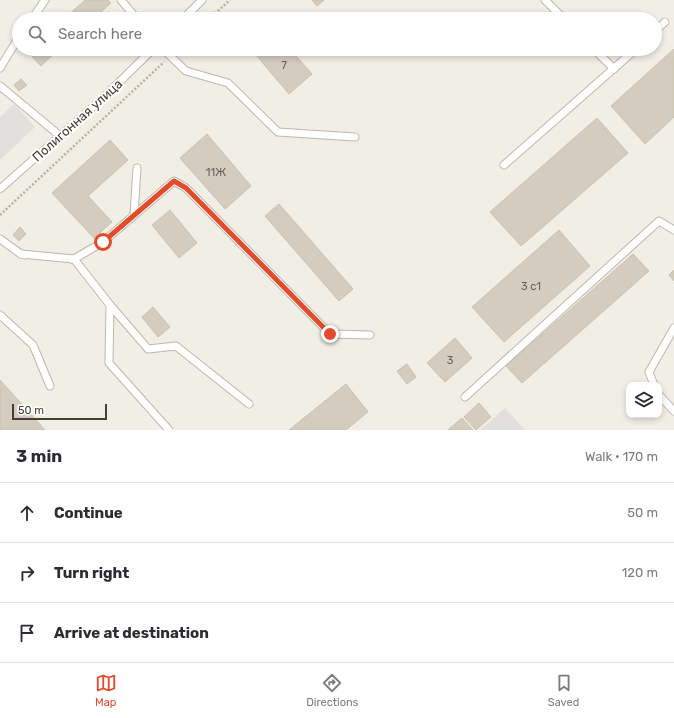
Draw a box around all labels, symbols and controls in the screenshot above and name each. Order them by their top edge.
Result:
search box [12,12,662,56]
icon: search [26,23,48,45]
text: Search here [58,25,142,43]
house number: 7 [281,59,287,72]
street label: Полигонная улица [29,76,125,165]
house number: 11Ж [206,166,226,179]
route start [94,233,112,251]
house number: 3 с1 [521,280,541,293]
route end [321,325,339,343]
house number: 3 [447,354,454,367]
map controls [626,382,662,418]
button: layers [626,382,662,418]
scale bar [12,402,107,421]
text: 50 m [18,404,44,417]
text: 3 min [16,446,62,466]
text: Walk · 170 m [585,449,658,464]
icon: ahead [16,502,38,524]
text: Continue [54,504,123,522]
text: 50 m [627,505,658,520]
icon: right [16,562,38,584]
text: Turn right [54,564,129,582]
text: 120 m [622,565,658,580]
icon: arrive [16,622,38,644]
text: Arrive at destination [54,624,209,642]
tab: Map [95,672,117,709]
tab: Directions [306,672,358,709]
tab: Saved [548,672,579,709]

